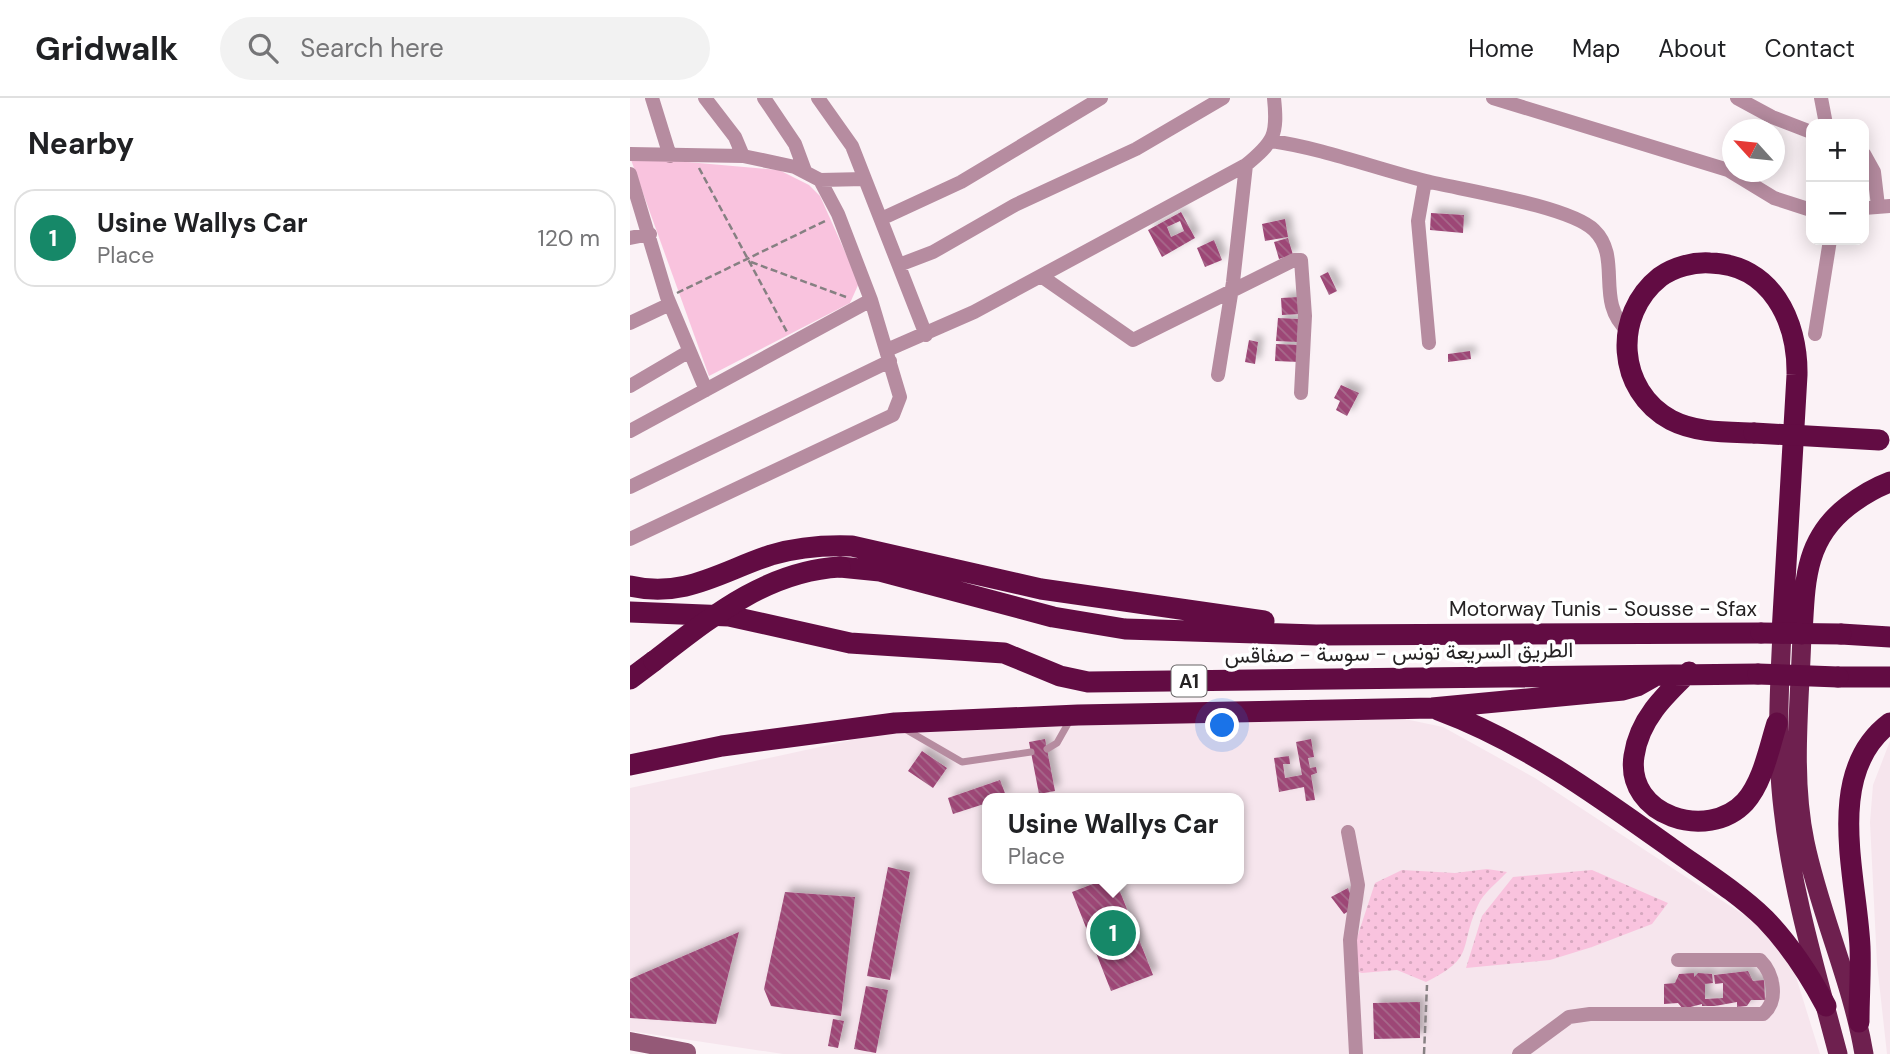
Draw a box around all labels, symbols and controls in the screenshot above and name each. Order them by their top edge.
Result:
search box [220,17,710,80]
text: Gridwalk [35,27,178,70]
icon: search [244,29,282,67]
text: Search here [300,31,444,65]
text: Home [1468,33,1534,64]
text: Map [1572,33,1620,64]
text: About [1658,33,1727,64]
text: Contact [1765,33,1855,64]
north arrow [1722,119,1785,182]
map controls [1806,119,1869,245]
button: + [1806,119,1869,182]
text: Nearby [28,124,134,163]
button: − [1806,182,1869,245]
text: Usine Wallys Car [97,206,308,240]
text: 1 [49,223,57,253]
text: 120 m [537,223,600,253]
text: Place [97,240,154,270]
street label: Motorway Tunis - Sousse - Sfax [1449,595,1757,623]
street label: الطريق السريعة تونس - سوسة - صفاقس [1225,636,1573,670]
road number: A1 [1172,666,1206,696]
your location [1205,708,1239,742]
popup [982,793,1244,884]
text: Usine Wallys Car [1008,807,1218,841]
text: Place [1008,841,1065,871]
pin: 1 [1090,907,1136,959]

